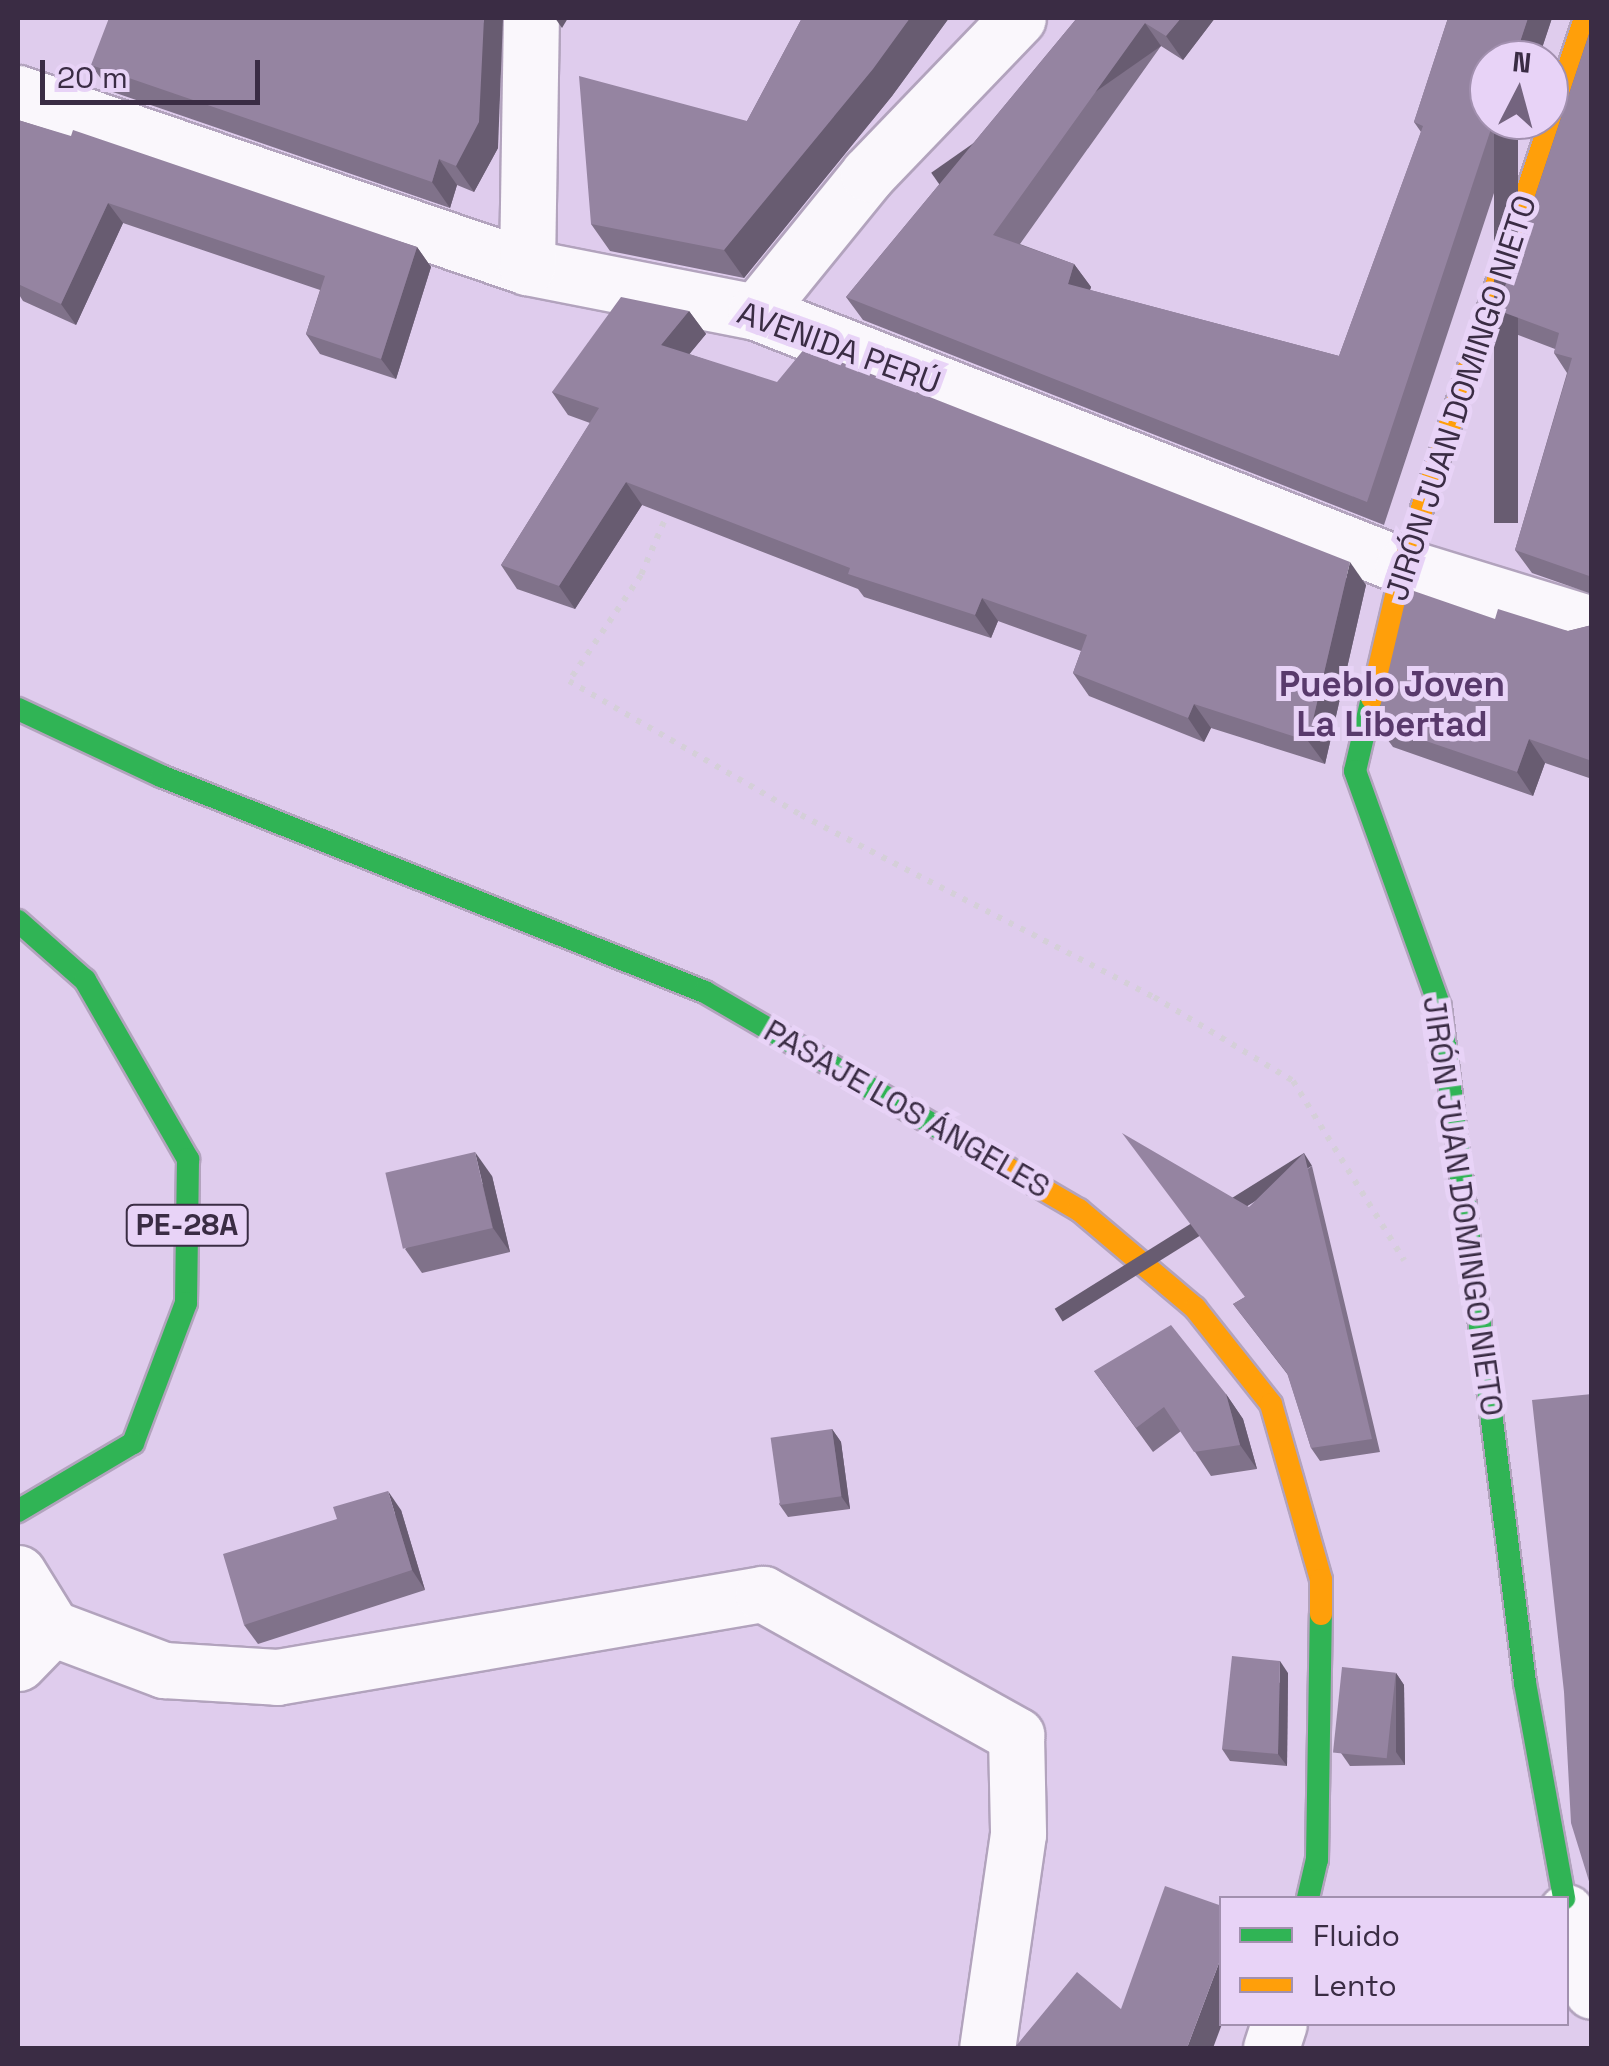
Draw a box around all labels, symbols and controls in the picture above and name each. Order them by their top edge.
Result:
scale bar [45,40,265,102]
north arrow [1469,40,1569,140]
text: N [1511,43,1533,81]
text: 20 m [57,58,128,97]
street label: JIRÓN JUAN DOMINGO NIETO [1377,191,1545,605]
street label: AVENIDA PERÚ [732,293,946,403]
district label: Pueblo Joven La Libertad [1279,663,1505,745]
street label: JIRÓN JUAN DOMINGO NIETO [1414,993,1512,1419]
street label: PASAJE LOS ÁNGELES [757,1011,1057,1207]
road number: PE-28A [124,1200,250,1250]
legend [1219,1896,1569,2026]
text: Fluido [1313,1916,1400,1955]
text: Lento [1313,1966,1397,2005]

